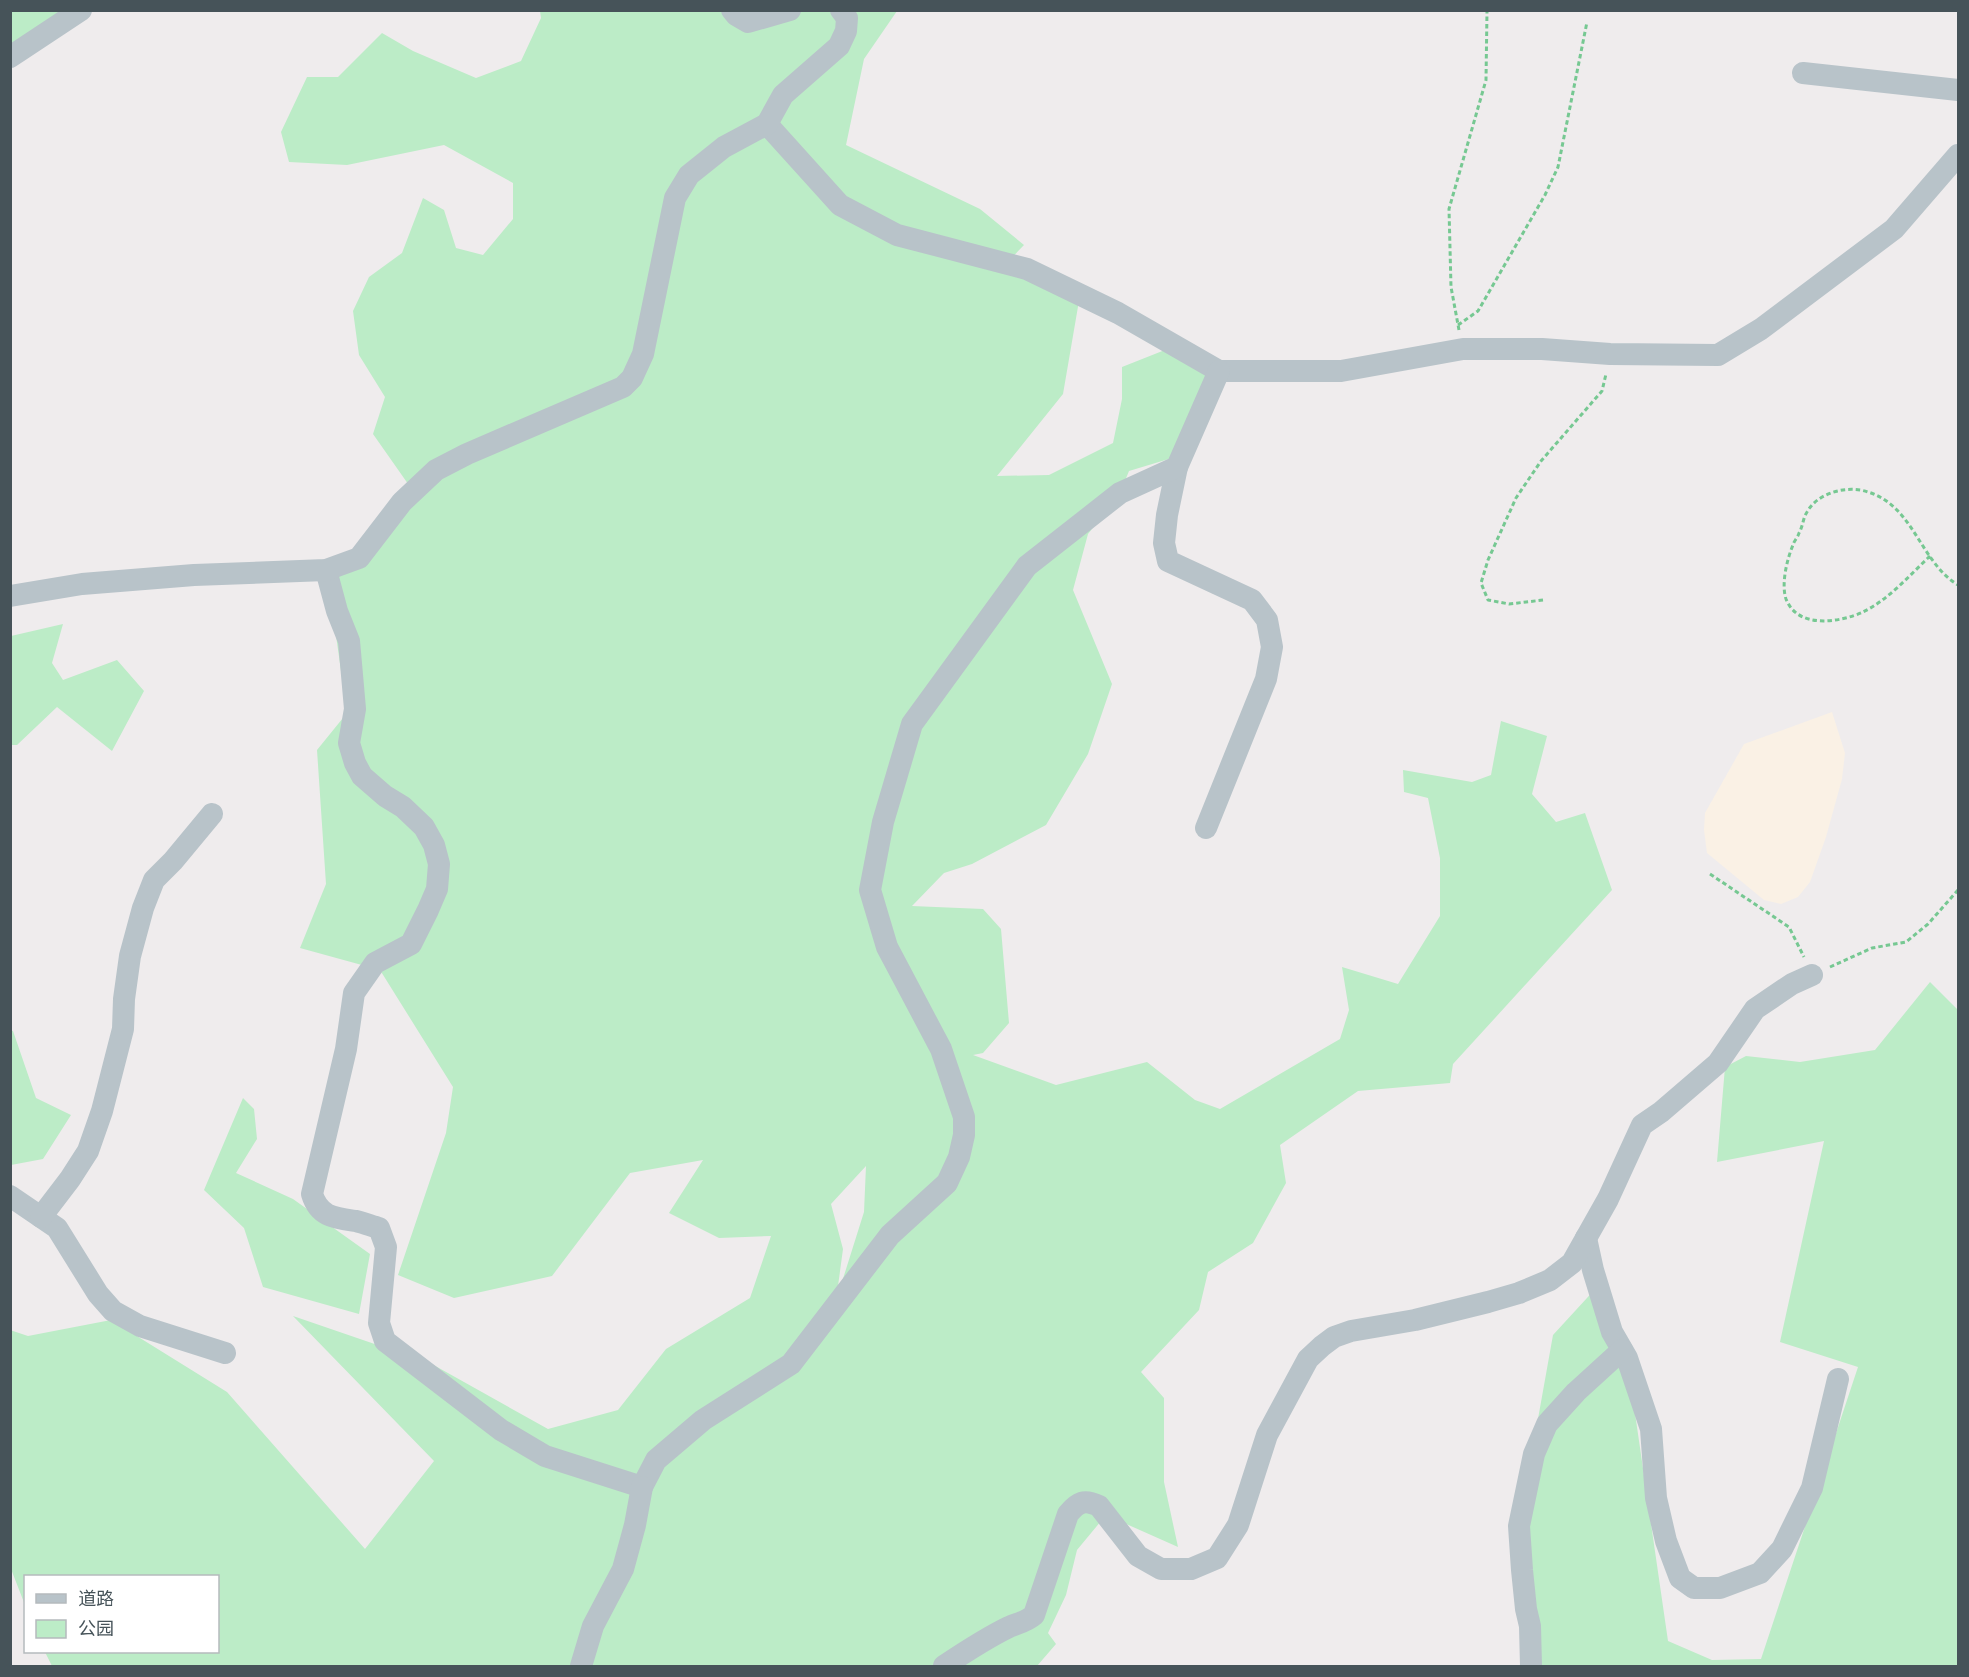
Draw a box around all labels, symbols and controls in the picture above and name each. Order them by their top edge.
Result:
legend [24,1575,219,1653]
text: 道路 [78,1587,114,1610]
text: 公园 [78,1617,114,1640]

